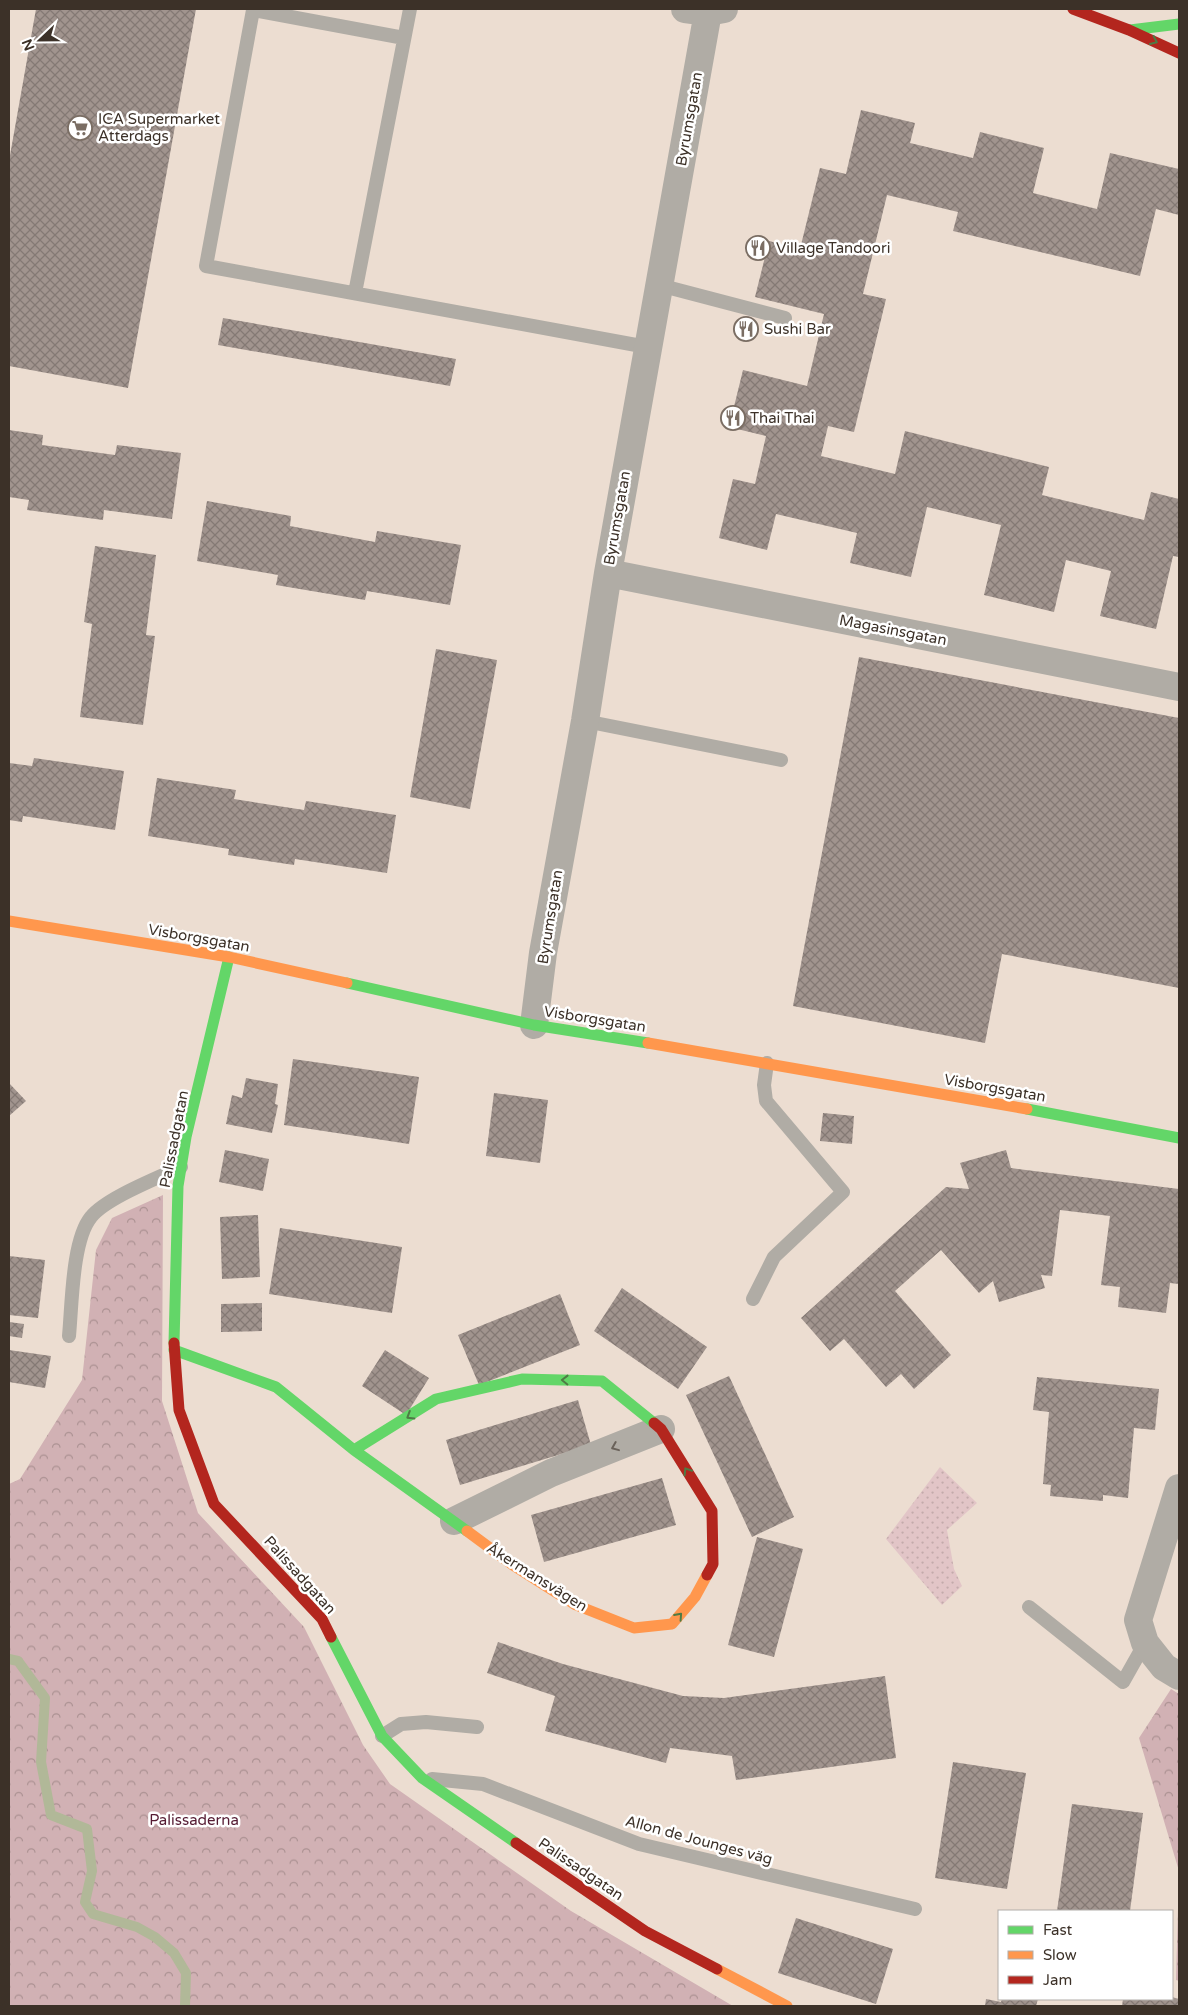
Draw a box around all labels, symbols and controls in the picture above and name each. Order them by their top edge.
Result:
north arrow [15,15,65,65]
one-way arrow [1149,35,1158,46]
text: N [18,36,38,53]
street label: Byrumsgatan [672,71,706,167]
place label: ICA Supermarket Atterdags [98,110,220,145]
supermarket icon: ICA Supermarket Atterdags [67,115,93,141]
restaurant icon: Village Tandoori [745,235,771,261]
place label: Village Tandoori [776,239,890,257]
restaurant icon: Sushi Bar [733,316,759,342]
place label: Sushi Bar [764,320,831,338]
restaurant icon: Thai Thai [720,405,746,431]
place label: Thai Thai [750,409,815,427]
street label: Byrumsgatan [600,470,634,566]
street label: Magasinsgatan [838,611,948,649]
street label: Byrumsgatan [534,869,566,965]
street label: Visborgsgatan [147,920,251,956]
street label: Visborgsgatan [543,1002,647,1036]
street label: Visborgsgatan [943,1070,1047,1106]
street label: Palissadgatan [156,1089,192,1189]
one-way arrow [561,1375,568,1385]
one-way arrow [406,1409,415,1419]
one-way arrow [612,1442,620,1452]
one-way arrow [684,1468,693,1477]
street label: Palissadgatan [260,1532,340,1618]
street label: Åkermansvägen [483,1539,591,1615]
one-way arrow [673,1612,682,1621]
park label: Palissaderna [149,1811,239,1829]
street label: Allon de Jounges väg [623,1812,775,1868]
street label: Palissadgatan [535,1834,627,1904]
legend [998,1910,1173,2000]
text: Fast [1043,1921,1073,1939]
text: Slow [1043,1946,1077,1964]
text: Jam [1043,1971,1072,1989]

